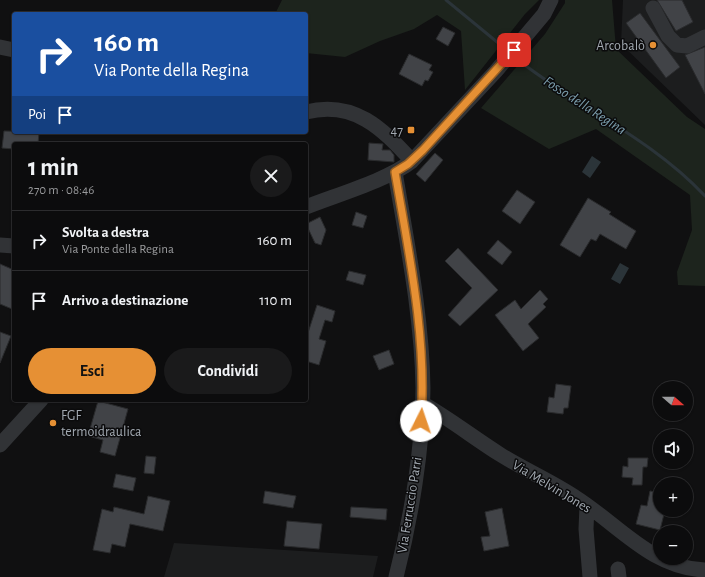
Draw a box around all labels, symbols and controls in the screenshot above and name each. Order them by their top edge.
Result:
icon: right [28,28,80,80]
text: 160 m [94,29,159,57]
pin [497,33,531,67]
icon: arrive [503,39,525,61]
place label: Arcobalò [596,39,645,53]
marker: Arcobalò [648,40,658,50]
text: Via Ponte della Regina [94,62,249,80]
water label: Fosso della Regina [541,73,629,138]
icon: arrive [54,104,76,126]
text: Poi [28,107,46,122]
place label: 47 [390,124,403,138]
marker: 47 [406,125,416,135]
button: close [250,155,292,197]
text: 1 min [28,156,79,180]
text: 270 m · 08:46 [28,184,94,197]
text: Svolta a destra [62,225,149,240]
icon: right [28,230,50,252]
text: 160 m [257,233,292,248]
text: Via Ponte della Regina [62,243,174,256]
icon: arrive [28,290,50,312]
text: Arrivo a destinazione [62,293,188,308]
text: 110 m [259,293,292,308]
button: Esci [28,348,156,394]
button: Condividi [164,348,292,394]
north arrow [653,381,693,421]
map controls [653,381,693,565]
position arrow [400,400,442,442]
place label: FGF termoidraulica [61,409,142,439]
marker: FGF termoidraulica [48,418,58,428]
button: sound [653,429,693,469]
street label: Via Ferruccio Parri [395,456,425,554]
street label: Via Melvin Jones [510,458,593,516]
button: + [653,477,693,517]
button: − [653,525,693,565]

